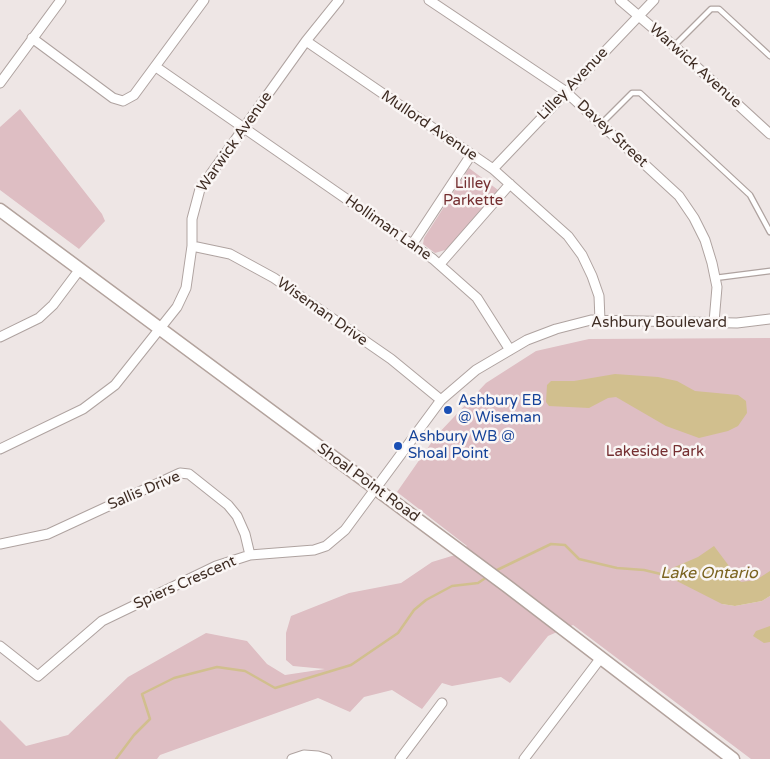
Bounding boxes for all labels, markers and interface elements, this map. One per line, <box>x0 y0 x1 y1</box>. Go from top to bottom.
street label: Warwick Avenue <box>645 20 745 112</box>
street label: Lilley Avenue <box>534 44 612 124</box>
street label: Mullord Avenue <box>377 87 481 165</box>
street label: Warwick Avenue <box>194 88 276 196</box>
street label: Davey Street <box>573 97 651 171</box>
park label: Lilley Parkette <box>443 175 503 210</box>
street label: Holliman Lane <box>341 192 435 264</box>
street label: Wiseman Drive <box>273 274 371 350</box>
street label: Ashbury Boulevard <box>591 314 727 332</box>
place label: Ashbury EB @ Wiseman <box>458 392 542 427</box>
marker: Ashbury EB @ Wiseman <box>442 404 454 416</box>
place label: Ashbury WB @ Shoal Point <box>408 428 515 463</box>
street label: Shoal Point Road <box>313 440 423 526</box>
marker: Ashbury WB @ Shoal Point <box>392 440 404 452</box>
park label: Lakeside Park <box>606 443 704 461</box>
street label: Sallis Drive <box>105 468 183 514</box>
street label: Spiers Crescent <box>131 552 239 614</box>
water label: Lake Ontario <box>660 564 758 584</box>

